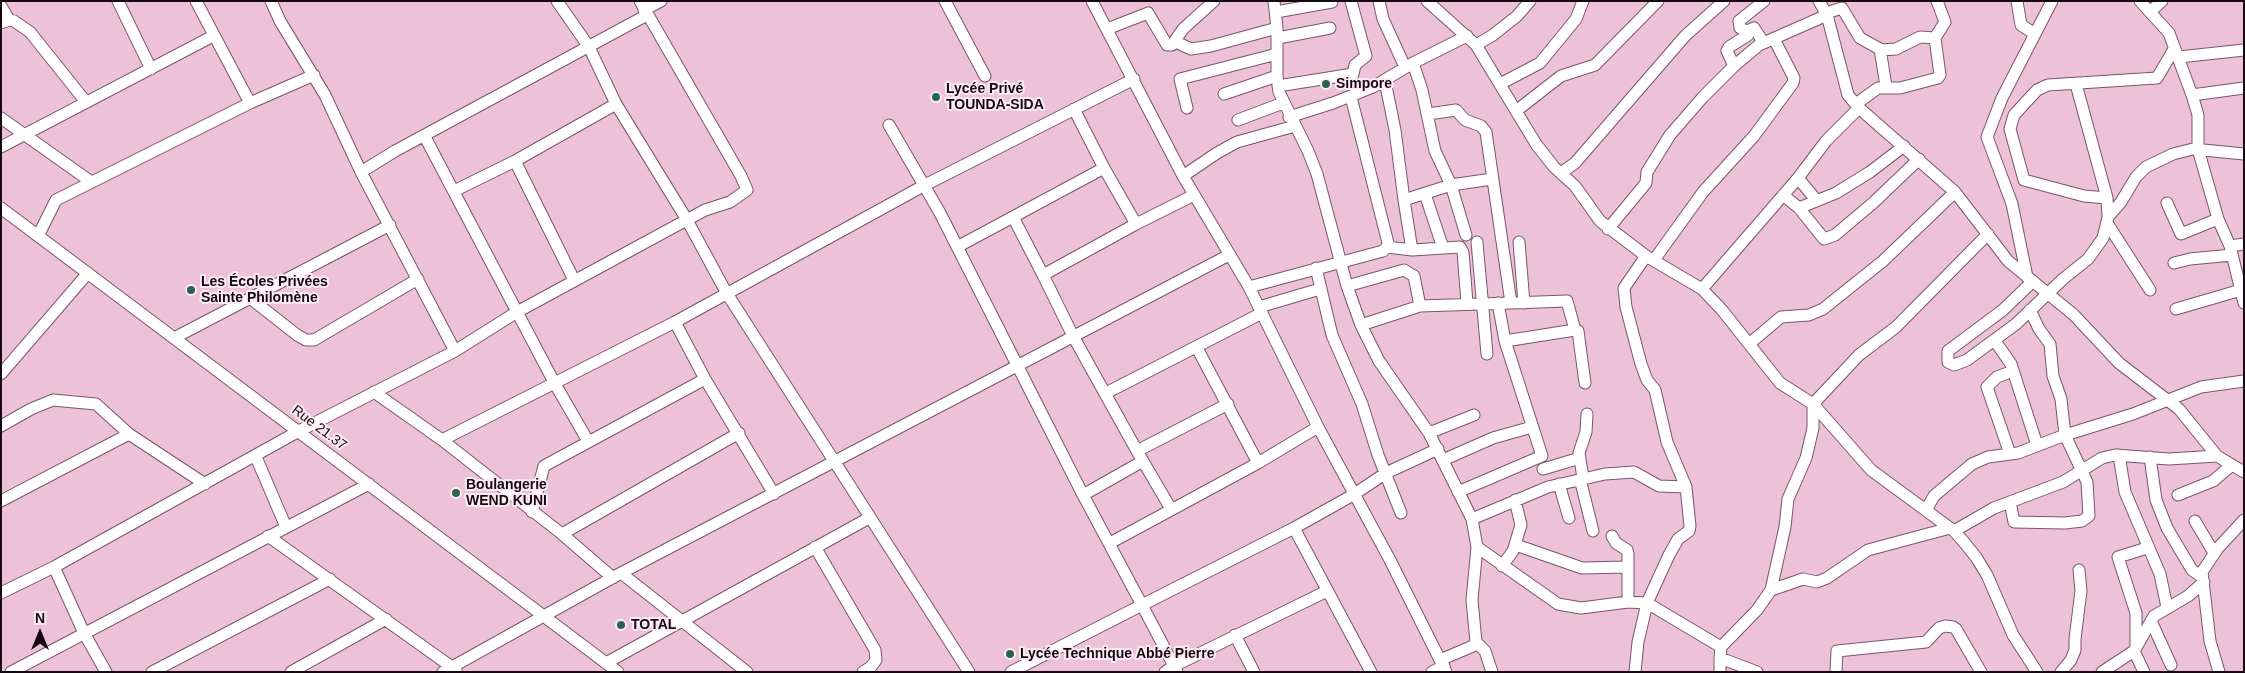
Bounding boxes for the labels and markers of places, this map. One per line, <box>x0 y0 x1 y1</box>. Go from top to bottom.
place label: Simpore <box>1336 76 1392 92</box>
marker: Simpore <box>1320 78 1332 90</box>
place label: Lycée Privé TOUNDA-SIDA <box>946 81 1044 114</box>
marker: Lycée Privé TOUNDA-SIDA <box>930 91 942 103</box>
place label: Les Écoles Privées Sainte Philomène <box>201 274 328 306</box>
marker: Les Écoles Privées Sainte Philomène <box>185 284 197 296</box>
place label: Boulangerie WEND KUNI <box>466 477 547 510</box>
marker: Boulangerie WEND KUNI <box>450 487 462 499</box>
place label: TOTAL <box>631 617 676 633</box>
marker: TOTAL <box>615 619 627 631</box>
place label: Lycée Technique Abbé Pierre <box>1020 646 1215 662</box>
marker: Lycée Technique Abbé Pierre <box>1004 648 1016 660</box>

